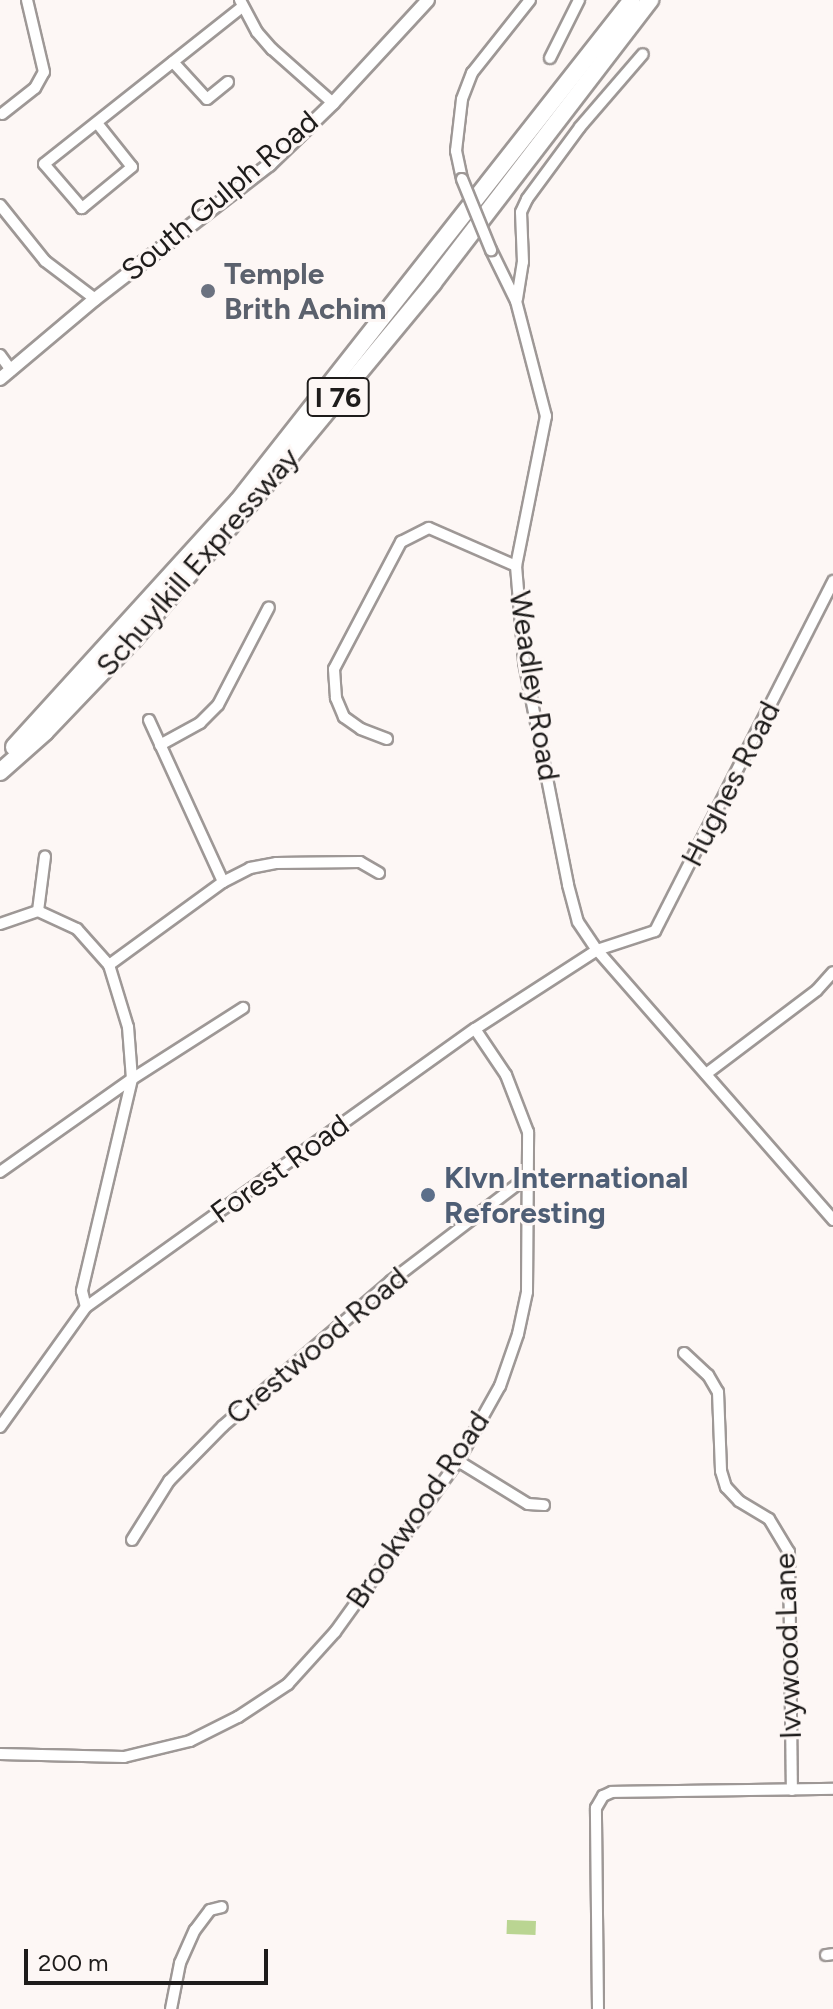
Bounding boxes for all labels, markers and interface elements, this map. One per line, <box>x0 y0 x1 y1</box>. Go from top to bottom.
street label: South Gulph Road <box>115 103 325 289</box>
place label: Temple Brith Achim <box>224 256 386 326</box>
marker: Temple Brith Achim <box>199 282 217 300</box>
road number: I 76 <box>306 373 370 421</box>
street label: Schuylkill Expressway <box>89 440 307 684</box>
street label: Weadley Road <box>501 589 567 783</box>
street label: Hughes Road <box>674 695 788 873</box>
street label: Forest Road <box>204 1107 356 1231</box>
place label: Klvn International Reforesting <box>444 1160 688 1230</box>
marker: Klvn International Reforesting <box>419 1186 437 1204</box>
street label: Crestwood Road <box>219 1260 415 1432</box>
street label: Brookwood Road <box>339 1405 497 1615</box>
street label: Ivywood Lane <box>767 1552 809 1740</box>
scale bar <box>28 1933 272 1983</box>
text: 200 m <box>38 1948 109 1977</box>

